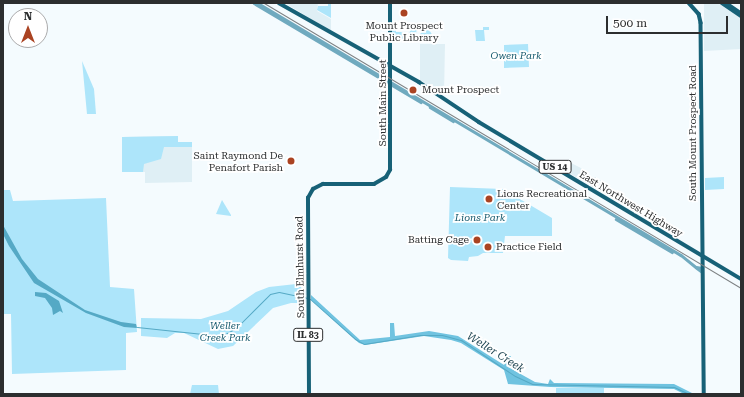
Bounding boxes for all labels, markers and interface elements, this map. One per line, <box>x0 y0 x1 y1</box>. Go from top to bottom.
north arrow <box>8 8 48 48</box>
marker: Mount Prospect Public Library <box>399 8 409 18</box>
scale bar <box>608 8 730 34</box>
text: N <box>24 10 32 23</box>
text: 500 m <box>613 16 647 30</box>
place label: Mount Prospect Public Library <box>365 19 443 42</box>
park label: Owen Park <box>491 50 541 62</box>
street label: South Main Street <box>377 59 389 147</box>
street label: South Mount Prospect Road <box>687 65 699 201</box>
marker: Mount Prospect <box>407 84 419 96</box>
place label: Mount Prospect <box>422 84 499 96</box>
place label: Saint Raymond De Penafort Parish <box>194 149 283 172</box>
marker: Saint Raymond De Penafort Parish <box>286 156 296 166</box>
road number: US 14 <box>538 160 572 174</box>
street label: East Northwest Highway <box>577 168 685 240</box>
place label: Lions Recreational Center <box>497 187 587 210</box>
marker: Lions Recreational Center <box>484 194 494 204</box>
park label: Lions Park <box>455 212 505 224</box>
street label: South Elmhurst Road <box>293 216 307 318</box>
place label: Batting Cage <box>408 234 469 246</box>
marker: Batting Cage <box>472 235 482 245</box>
place label: Practice Field <box>496 241 562 253</box>
marker: Practice Field <box>483 242 493 252</box>
park label: Weller Creek Park <box>200 319 250 342</box>
road number: IL 83 <box>293 328 323 342</box>
water label: Weller Creek <box>464 330 526 376</box>

